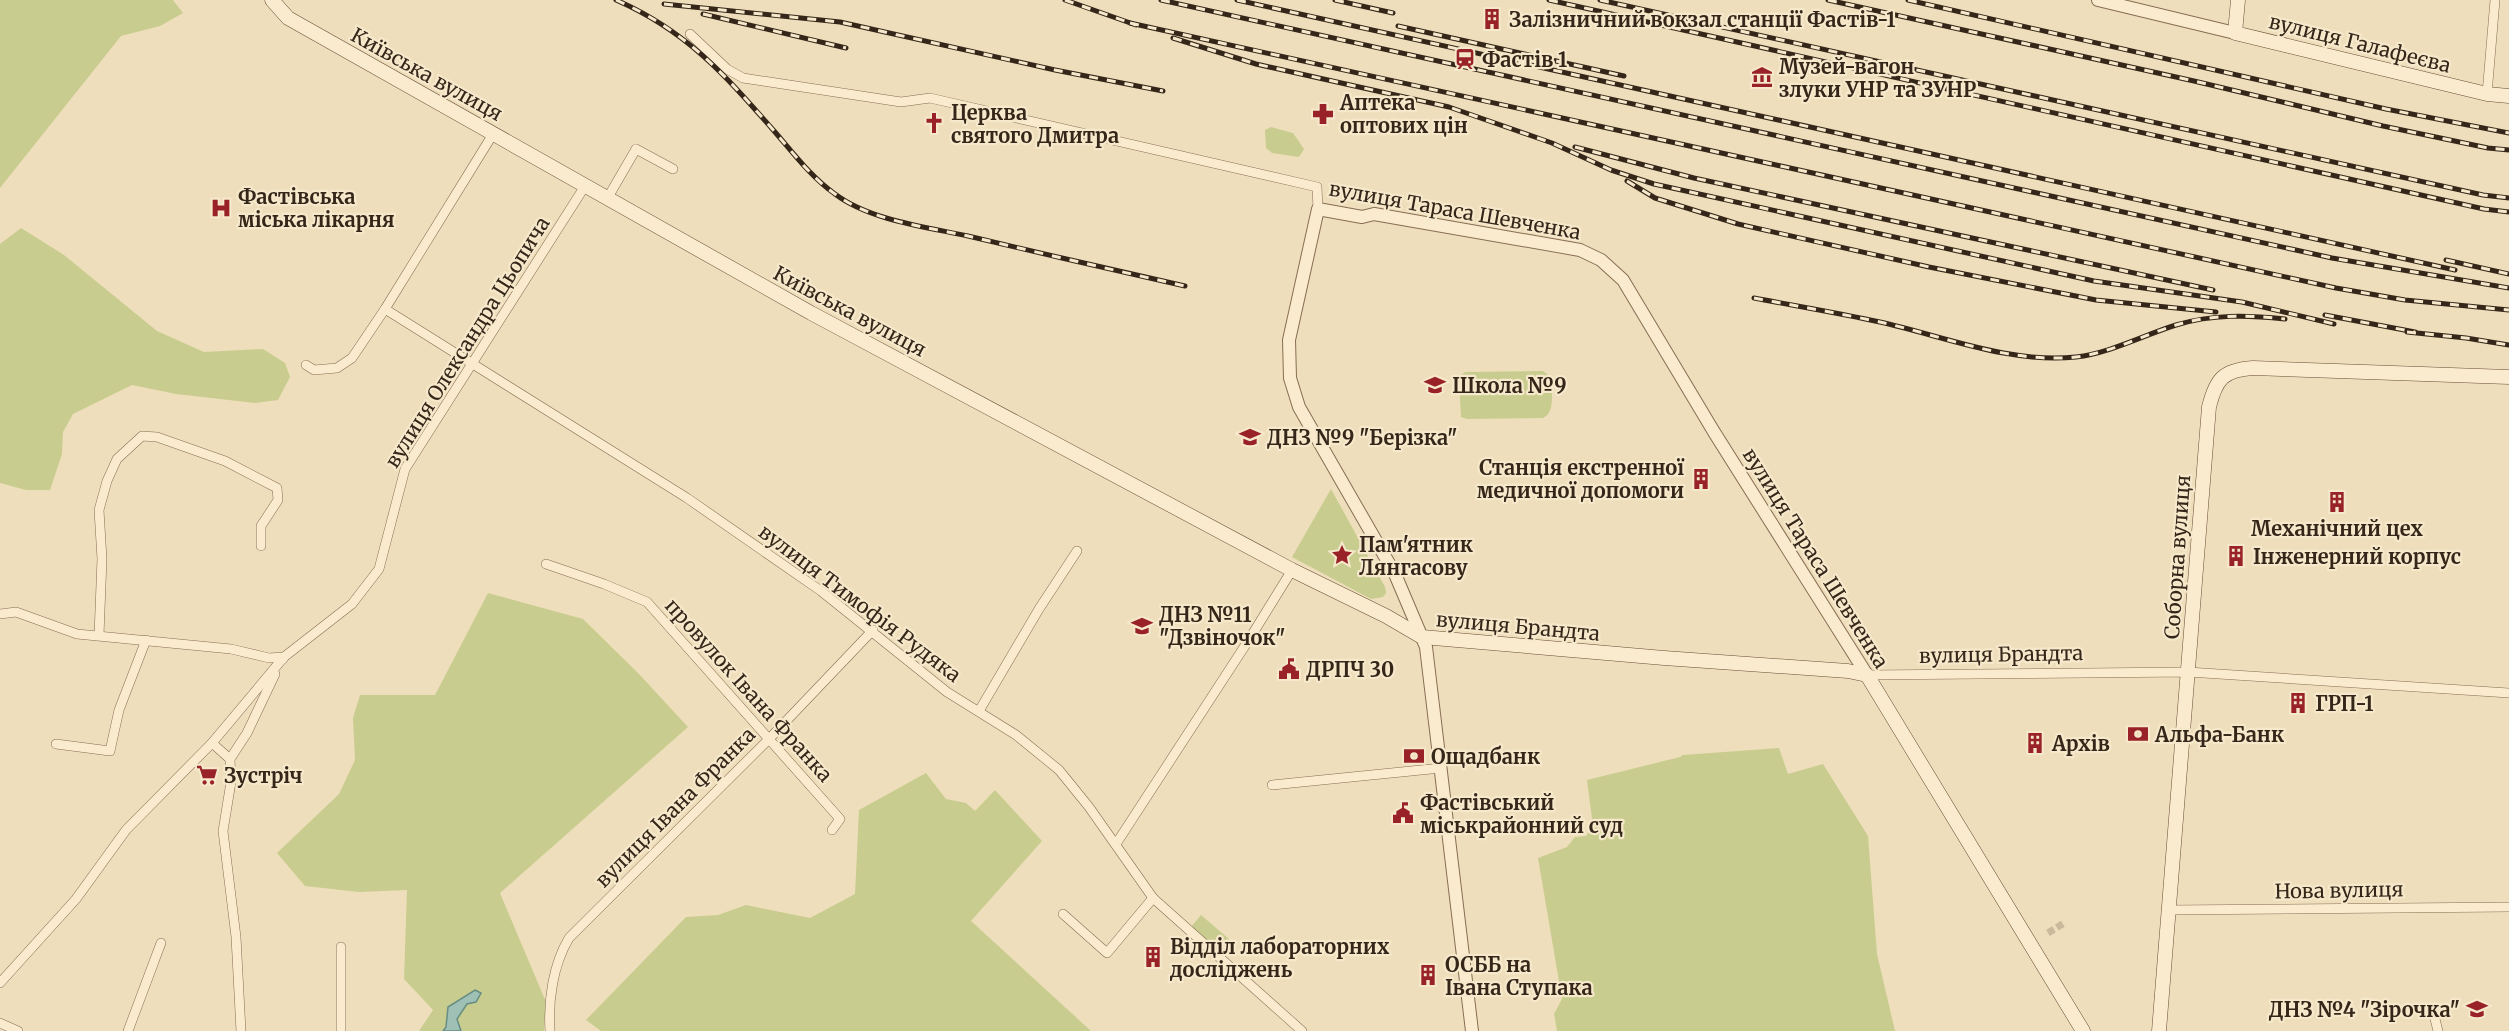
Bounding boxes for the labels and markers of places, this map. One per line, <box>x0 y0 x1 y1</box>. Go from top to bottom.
building icon: Залізничний вокзал станції Фастів-1 <box>1480 7 1504 31</box>
place label: Залізничний вокзал станції Фастів-1 <box>1509 7 1896 32</box>
station icon: Фастів 1 <box>1453 47 1477 71</box>
place label: Фастів 1 <box>1482 47 1567 72</box>
place label: Музей-вагон злуки УНР та ЗУНР <box>1779 54 1976 102</box>
museum icon: Музей-вагон злуки УНР та ЗУНР <box>1750 65 1774 89</box>
place label: Аптека оптових цін <box>1339 90 1468 138</box>
place label: Церква святого Дмитра <box>951 100 1119 148</box>
pharmacy icon: Аптека оптових цін <box>1311 102 1335 126</box>
church icon: Церква святого Дмитра <box>922 111 946 135</box>
place label: Фастівська міська лікарня <box>238 184 394 232</box>
hospital icon: Фастівська міська лікарня <box>209 196 233 220</box>
school or university icon: Школа №9 <box>1423 373 1447 397</box>
place label: Школа №9 <box>1452 373 1567 398</box>
school or university icon: ДНЗ №9 "Берізка" <box>1238 425 1262 449</box>
place label: ДНЗ №9 "Берізка" <box>1267 425 1457 450</box>
place label: Станція екстренної медичної допомоги <box>1477 455 1685 503</box>
building icon: Станція екстренної медичної допомоги <box>1689 467 1713 491</box>
building icon: Механічний цех <box>2325 490 2349 514</box>
place label: Механічний цех <box>2251 516 2424 541</box>
place label: Пам'ятник Лянгасову <box>1359 532 1474 580</box>
place icon: Пам'ятник Лянгасову <box>1330 543 1354 567</box>
building icon: Інженерний корпус <box>2224 544 2248 568</box>
place label: Інженерний корпус <box>2253 544 2461 569</box>
place label: ДНЗ №11 "Дзвіночок" <box>1159 602 1285 650</box>
school or university icon: ДНЗ №11 "Дзвіночок" <box>1130 614 1154 638</box>
public building icon: ДРПЧ 30 <box>1277 657 1301 681</box>
place label: ДРПЧ 30 <box>1306 657 1394 682</box>
building icon: ГРП-1 <box>2286 691 2310 715</box>
place label: ГРП-1 <box>2315 691 2374 716</box>
bank icon: Альфа-Банк <box>2126 722 2150 746</box>
place label: Альфа-Банк <box>2154 722 2285 747</box>
building icon: Архів <box>2023 731 2047 755</box>
place label: Архів <box>2051 731 2110 756</box>
bank icon: Ощадбанк <box>1402 744 1426 768</box>
place label: Ощадбанк <box>1431 744 1541 769</box>
supermarket icon: Зустріч <box>195 763 219 787</box>
place label: Зустріч <box>224 763 303 788</box>
place label: Фастівський міськрайонний суд <box>1420 790 1623 838</box>
public building icon: Фастівський міськрайонний суд <box>1391 801 1415 825</box>
place label: Відділ лабораторних досліджень <box>1169 934 1390 982</box>
building icon: Відділ лабораторних досліджень <box>1141 945 1165 969</box>
place label: ОСББ на Івана Ступака <box>1445 952 1593 1000</box>
building icon: ОСББ на Івана Ступака <box>1416 963 1440 987</box>
place label: ДНЗ №4 "Зірочка" <box>2269 997 2460 1022</box>
school or university icon: ДНЗ №4 "Зірочка" <box>2465 997 2489 1021</box>

